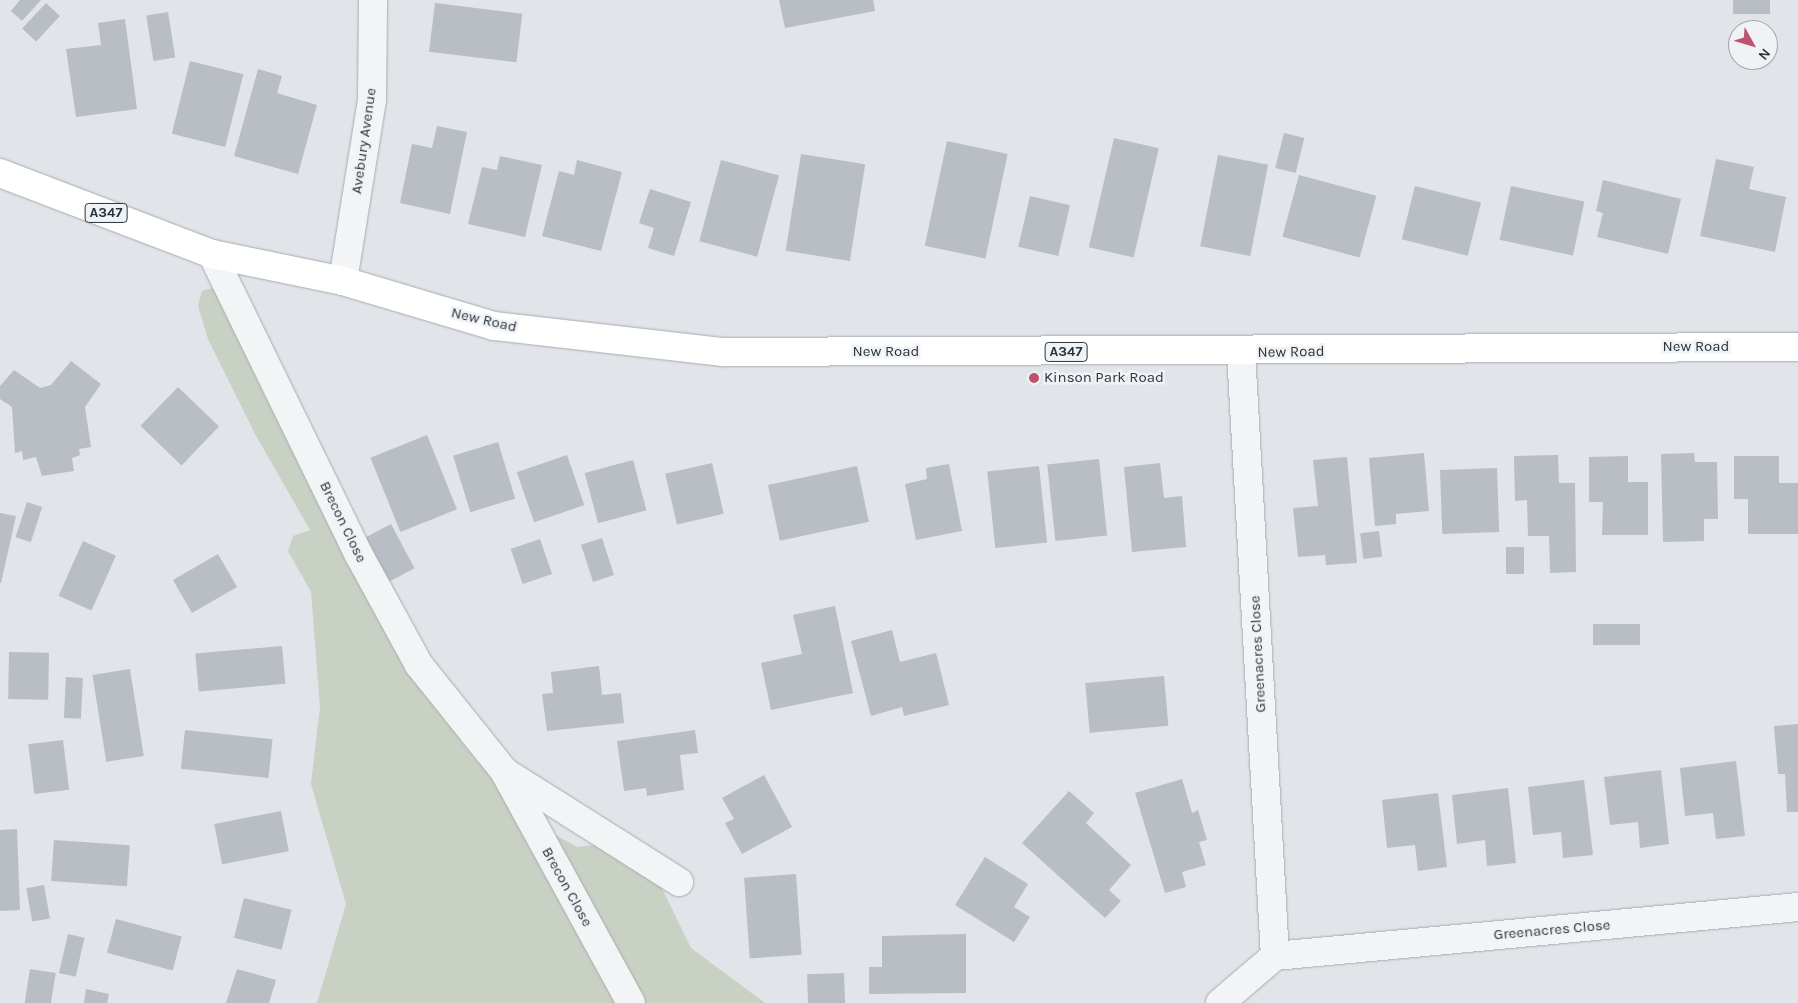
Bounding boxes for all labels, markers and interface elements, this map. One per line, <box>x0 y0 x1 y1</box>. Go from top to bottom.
north arrow <box>1728 20 1778 70</box>
text: N <box>1755 45 1774 63</box>
street label: Avebury Avenue <box>348 87 380 195</box>
road number: A347 <box>84 202 128 224</box>
street label: New Road <box>449 304 519 336</box>
street label: New Road <box>1663 338 1729 356</box>
road number: A347 <box>1044 341 1088 364</box>
street label: New Road <box>1257 342 1325 362</box>
street label: New Road <box>853 343 919 361</box>
place label: Kinson Park Road <box>1044 369 1164 387</box>
marker: Kinson Park Road <box>1028 372 1040 384</box>
street label: Brecon Close <box>316 478 370 566</box>
street label: Greenacres Close <box>1246 595 1270 713</box>
street label: Brecon Close <box>538 844 596 930</box>
street label: Greenacres Close <box>1493 916 1611 944</box>

